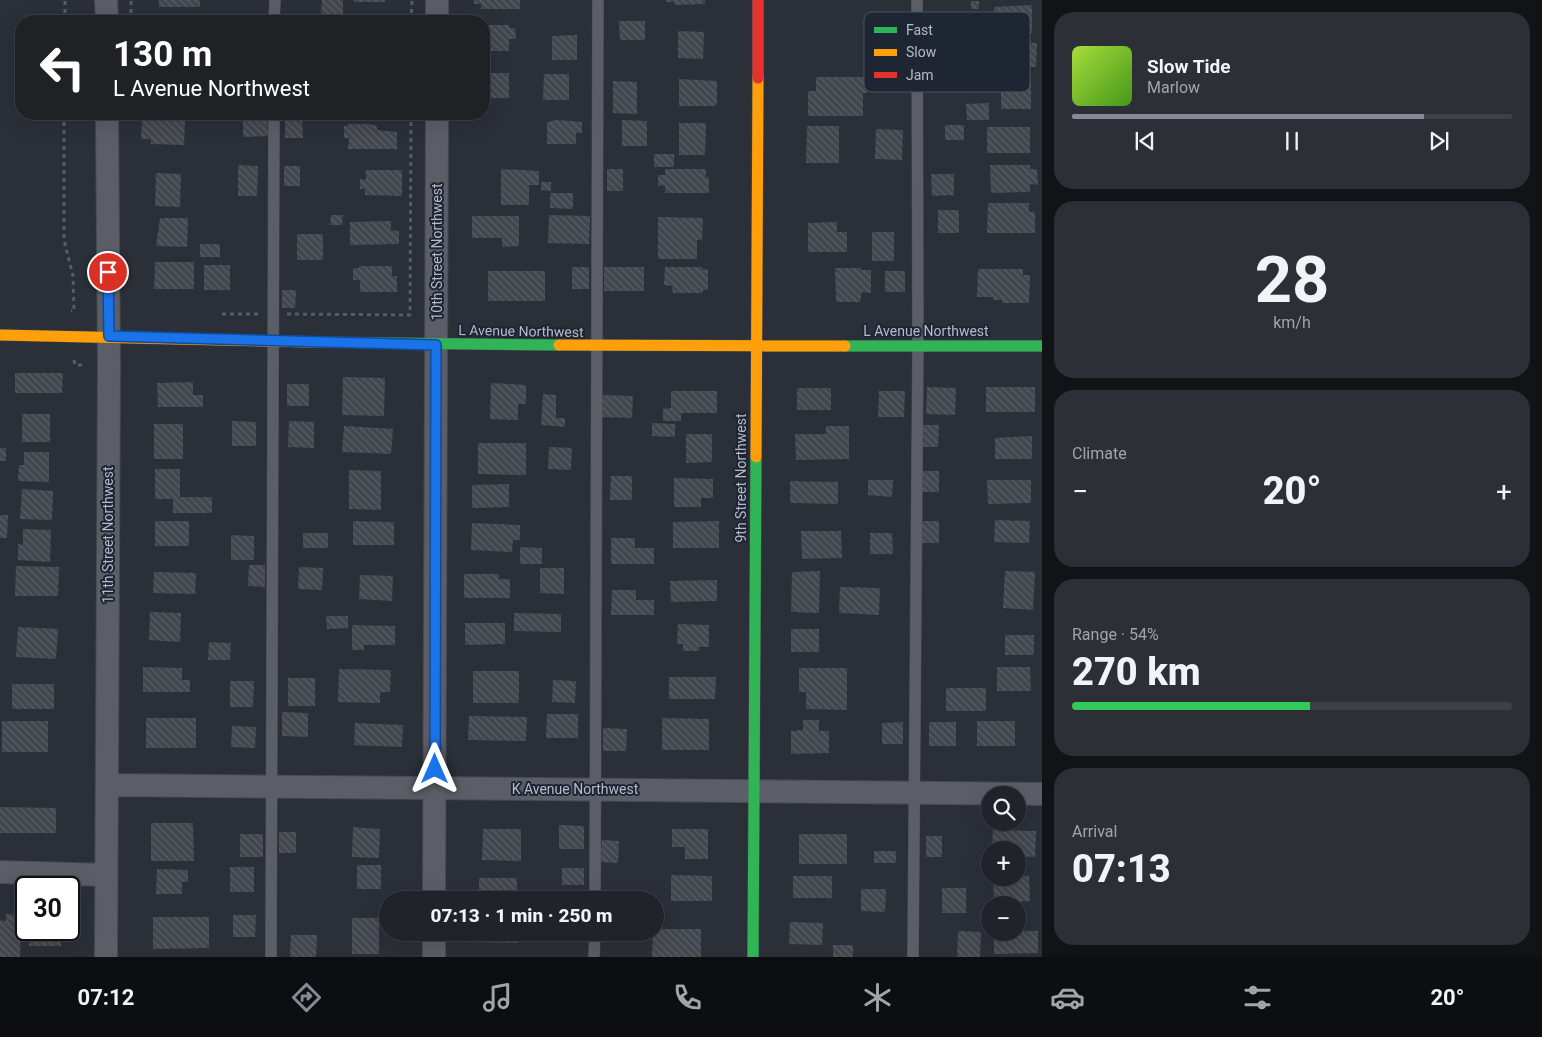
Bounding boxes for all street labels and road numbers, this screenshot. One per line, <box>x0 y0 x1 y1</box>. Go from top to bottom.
street label: 10th Street Northwest <box>429 183 445 321</box>
street label: L Avenue Northwest <box>458 322 584 340</box>
street label: L Avenue Northwest <box>863 323 989 339</box>
street label: 9th Street Northwest <box>733 413 749 543</box>
street label: 11th Street Northwest <box>100 466 116 604</box>
street label: K Avenue Northwest <box>512 781 639 797</box>

